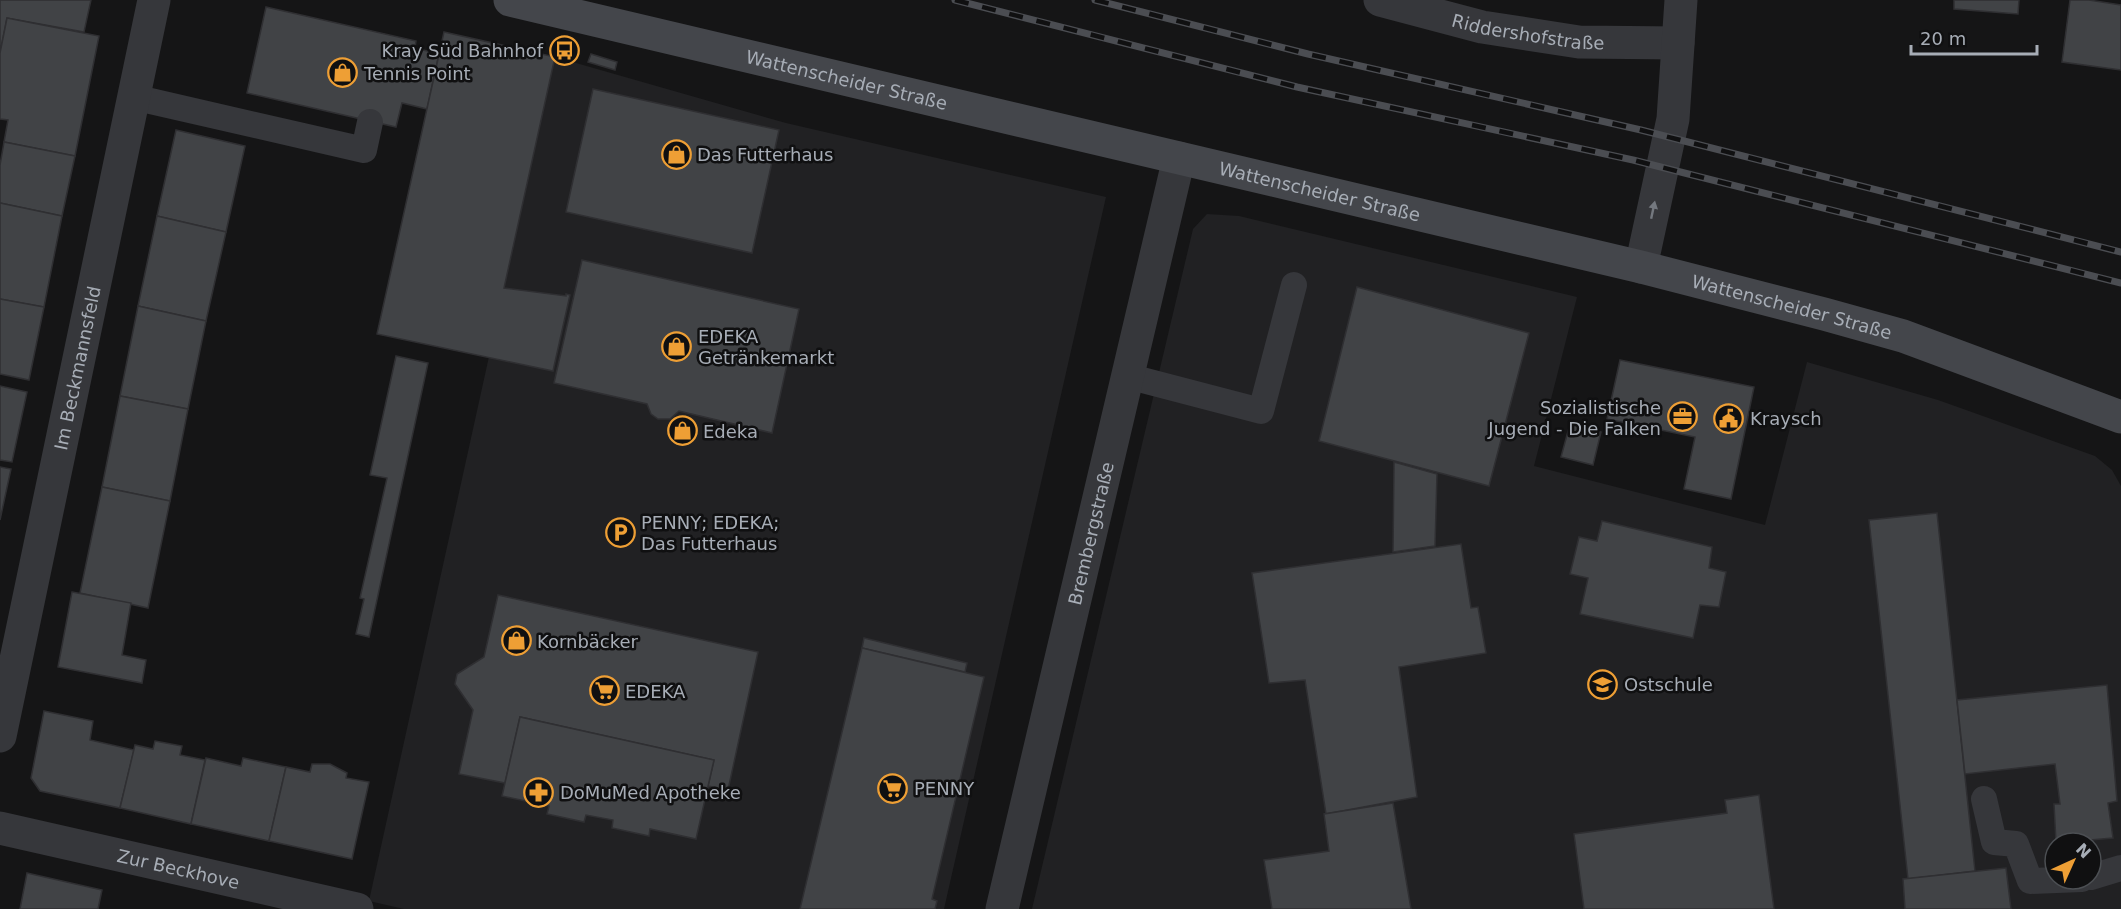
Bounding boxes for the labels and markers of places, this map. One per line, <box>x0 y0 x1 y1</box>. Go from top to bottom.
bus stop icon: Kray Süd Bahnhof <box>548 34 580 66</box>
place label: Kray Süd Bahnhof <box>381 40 544 61</box>
shop icon: Tennis Point <box>327 57 359 89</box>
place label: Tennis Point <box>363 63 471 84</box>
shop icon: Das Futterhaus <box>660 138 692 170</box>
place label: Das Futterhaus <box>697 144 833 165</box>
place label: EDEKA Getränkemarkt <box>698 326 834 368</box>
shop icon: EDEKA Getränkemarkt <box>661 330 693 362</box>
place label: Sozialistische Jugend - Die Falken <box>1487 397 1661 439</box>
office icon: Sozialistische Jugend - Die Falken <box>1666 401 1698 433</box>
public building icon: Kraysch <box>1713 402 1745 434</box>
place label: Kraysch <box>1750 408 1822 429</box>
shop icon: Edeka <box>666 415 698 447</box>
place label: Edeka <box>703 421 758 442</box>
place label: PENNY; EDEKA; Das Futterhaus <box>641 512 779 554</box>
parking icon: PENNY; EDEKA; Das Futterhaus <box>604 516 636 548</box>
shop icon: Kornbäcker <box>500 625 532 657</box>
place label: Kornbäcker <box>537 631 639 652</box>
school or university icon: Ostschule <box>1587 668 1619 700</box>
place label: Ostschule <box>1624 674 1713 695</box>
supermarket icon: EDEKA <box>588 675 620 707</box>
place label: EDEKA <box>625 681 686 702</box>
supermarket icon: PENNY <box>877 772 909 804</box>
pharmacy icon: DoMuMed Apotheke <box>523 776 555 808</box>
place label: PENNY <box>914 778 975 799</box>
place label: DoMuMed Apotheke <box>560 782 741 803</box>

